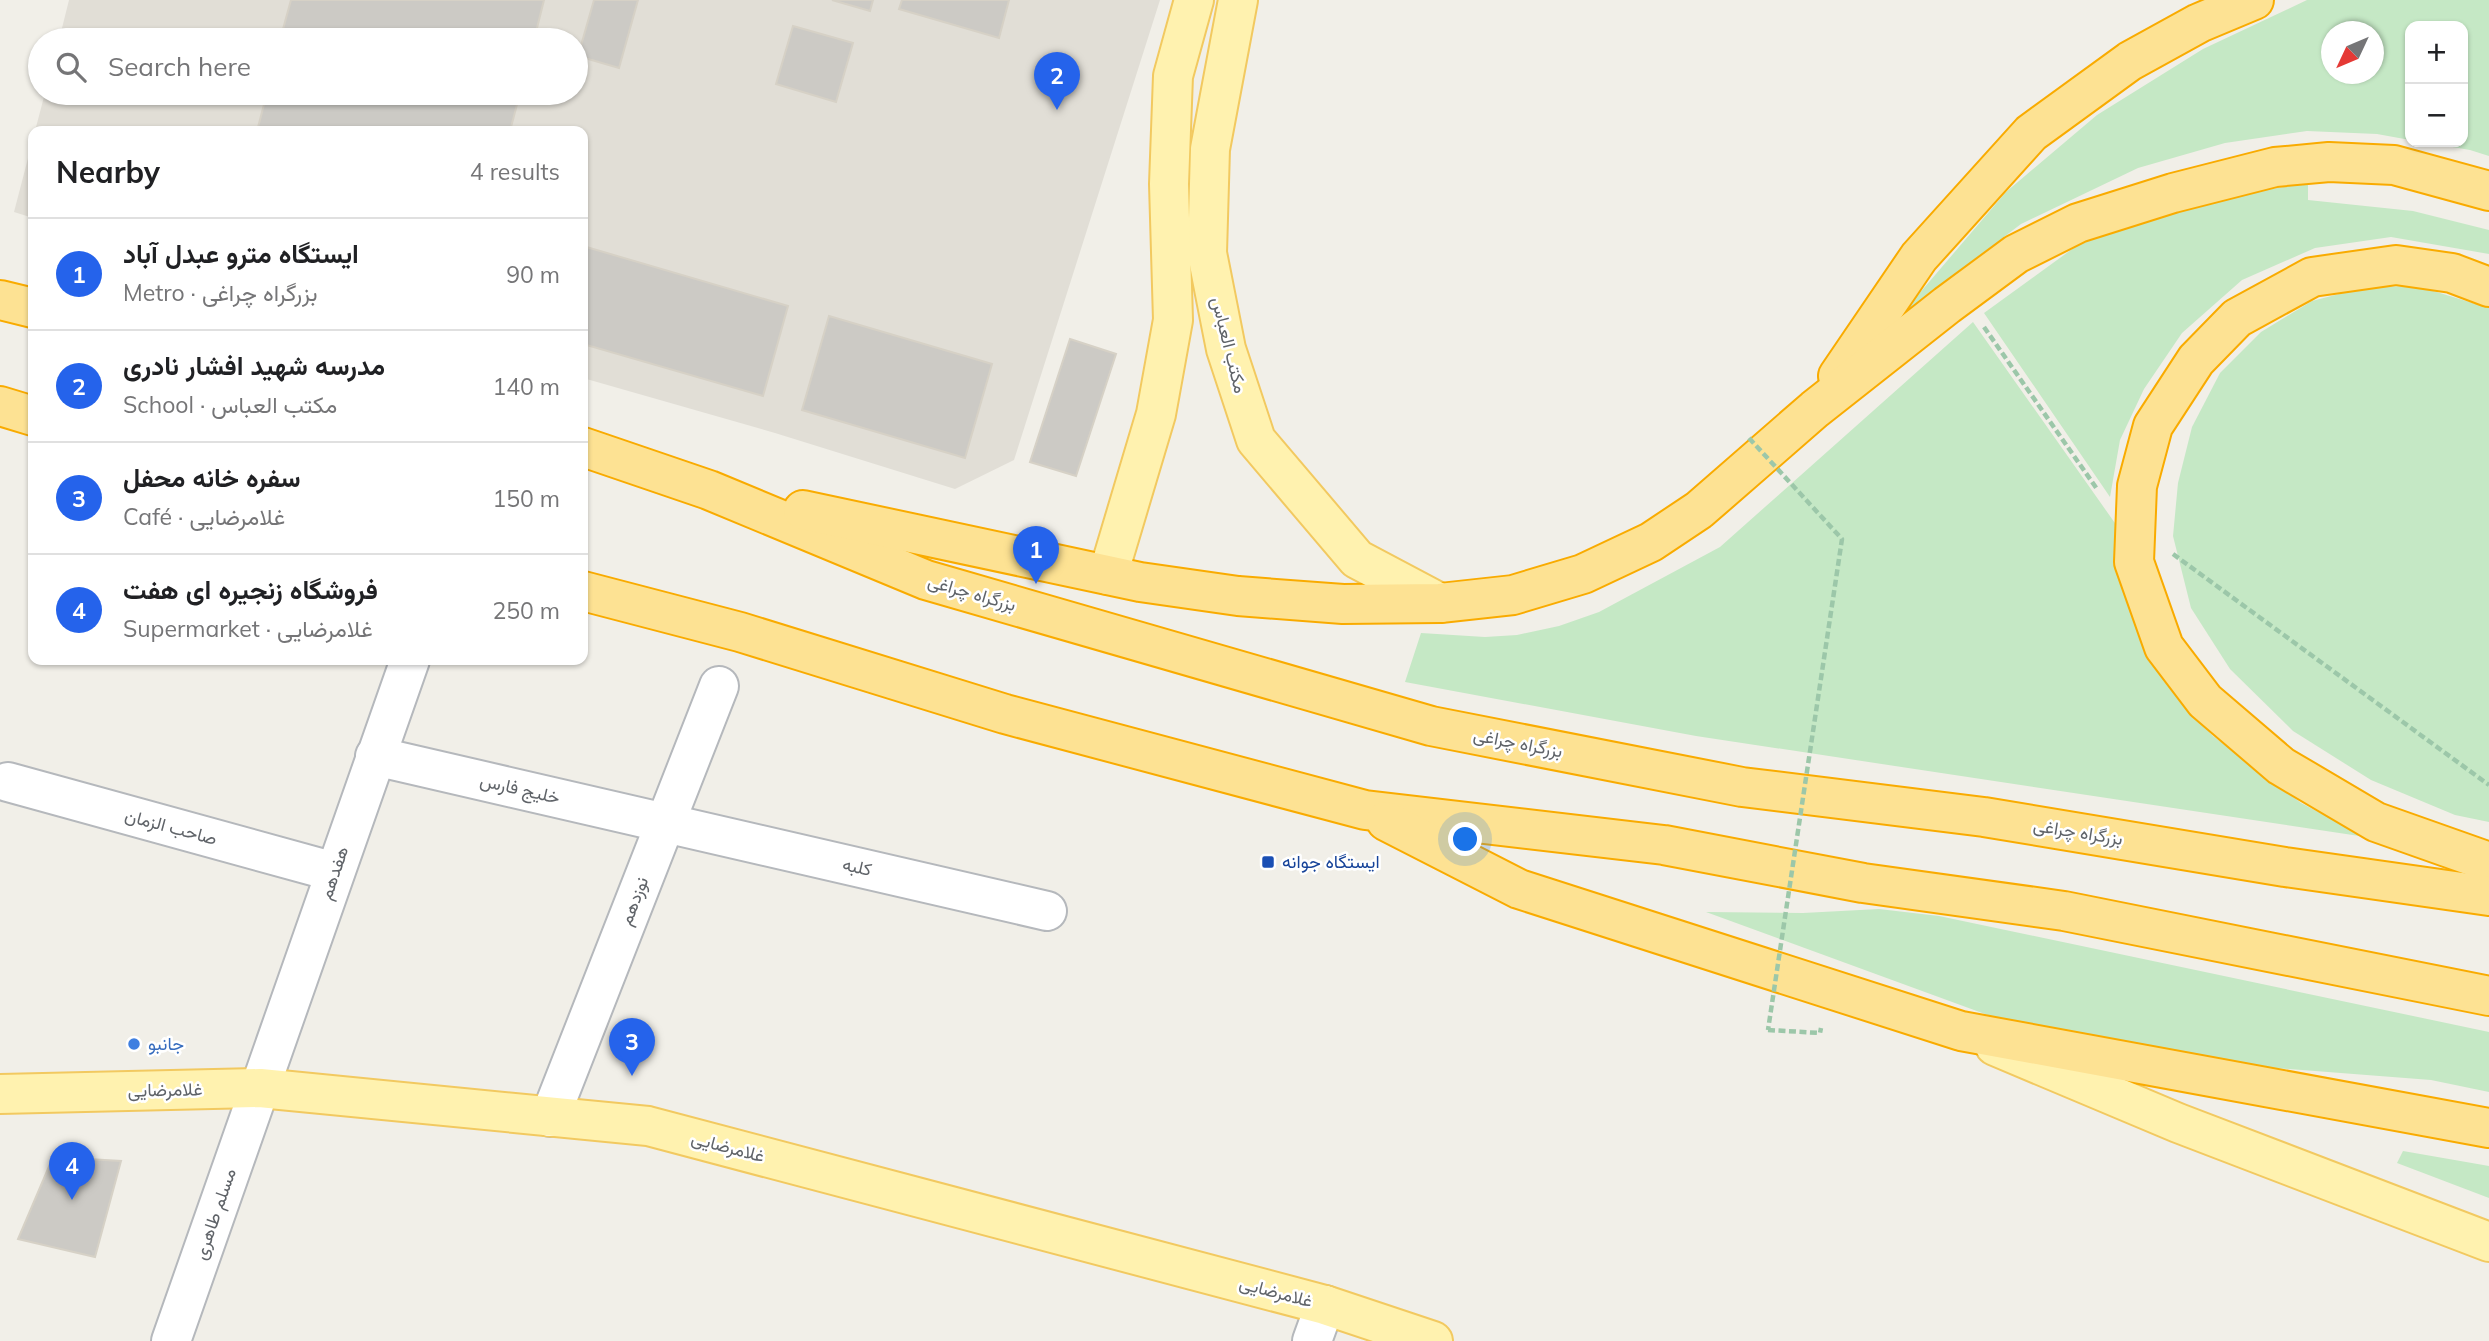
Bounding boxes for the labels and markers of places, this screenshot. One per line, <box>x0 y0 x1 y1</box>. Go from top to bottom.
pin: 2 <box>1034 52 1080 110</box>
pin: 1 <box>1013 526 1059 584</box>
place label: ایستگاه جوانه <box>1282 850 1380 873</box>
marker: ایستگاه جوانه <box>1260 854 1276 870</box>
pin: 3 <box>609 1018 655 1076</box>
place label: جانبو <box>148 1032 184 1055</box>
marker: جانبو <box>126 1036 142 1052</box>
pin: 4 <box>49 1142 95 1200</box>

